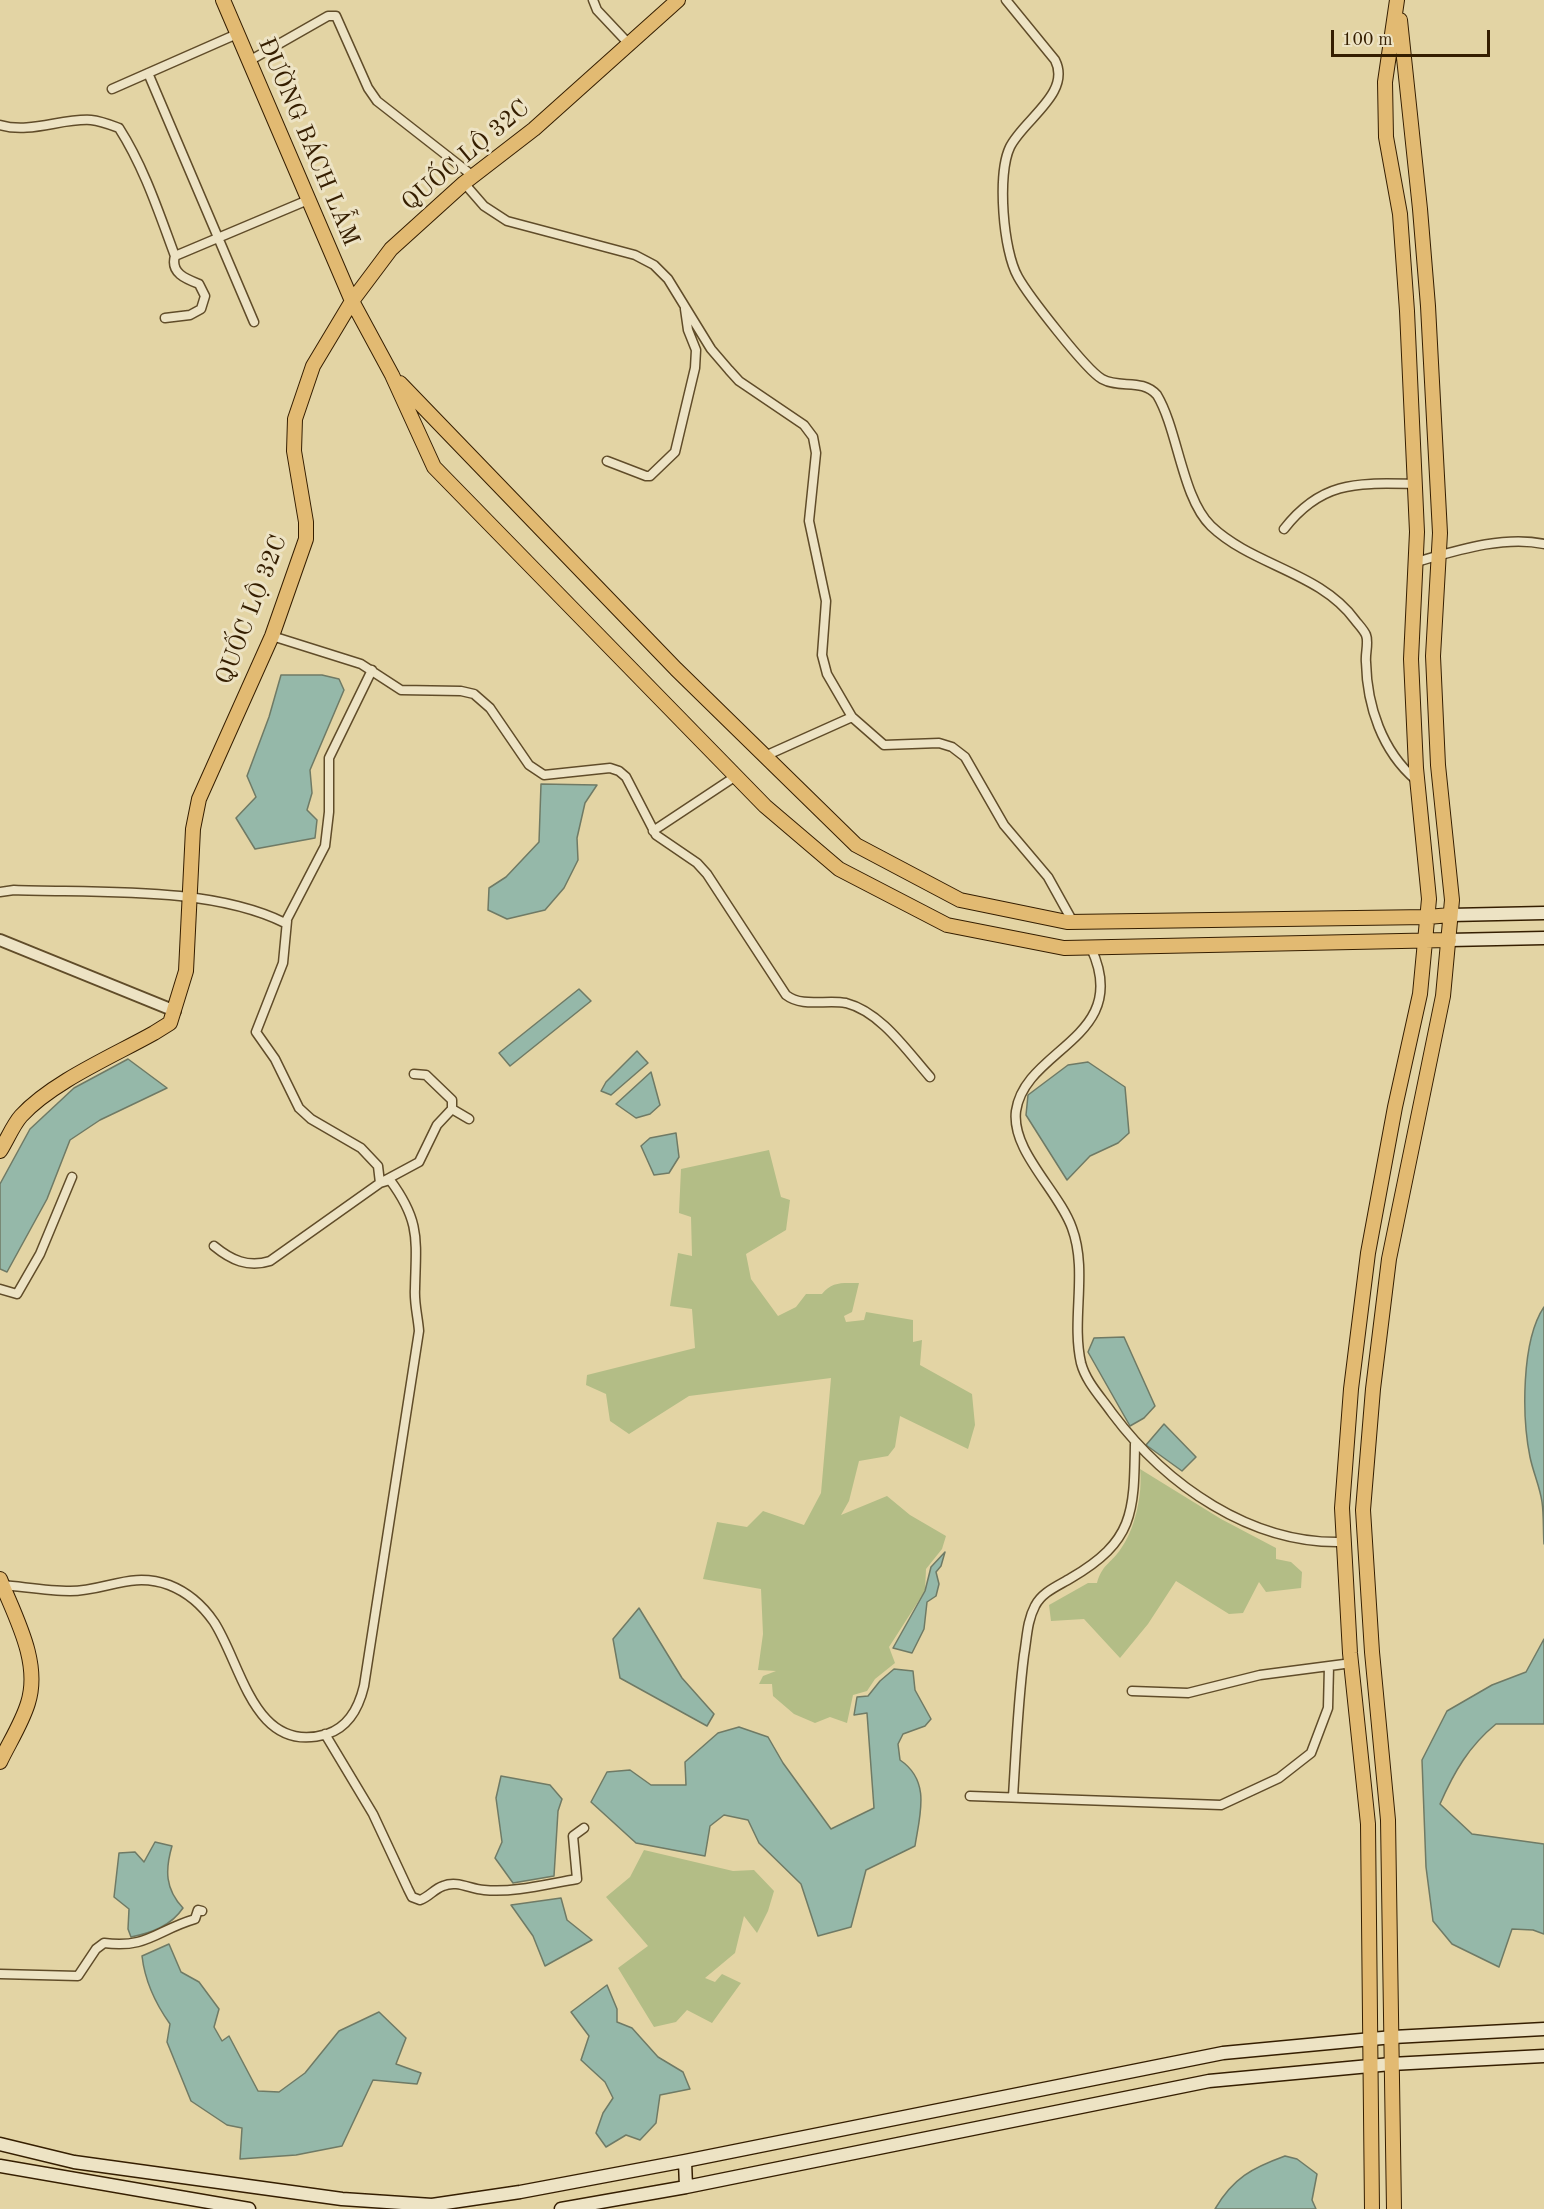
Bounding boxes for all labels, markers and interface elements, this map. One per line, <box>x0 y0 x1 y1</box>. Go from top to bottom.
scale bar <box>1334 18 1493 56</box>
text: 100 m <box>1342 31 1393 49</box>
street label: ĐƯỜNG BÁCH LẪM <box>251 33 365 251</box>
street label: QUỐC LỘ 32C <box>396 94 536 218</box>
street label: QUỐC LỘ 32C <box>210 531 294 689</box>

